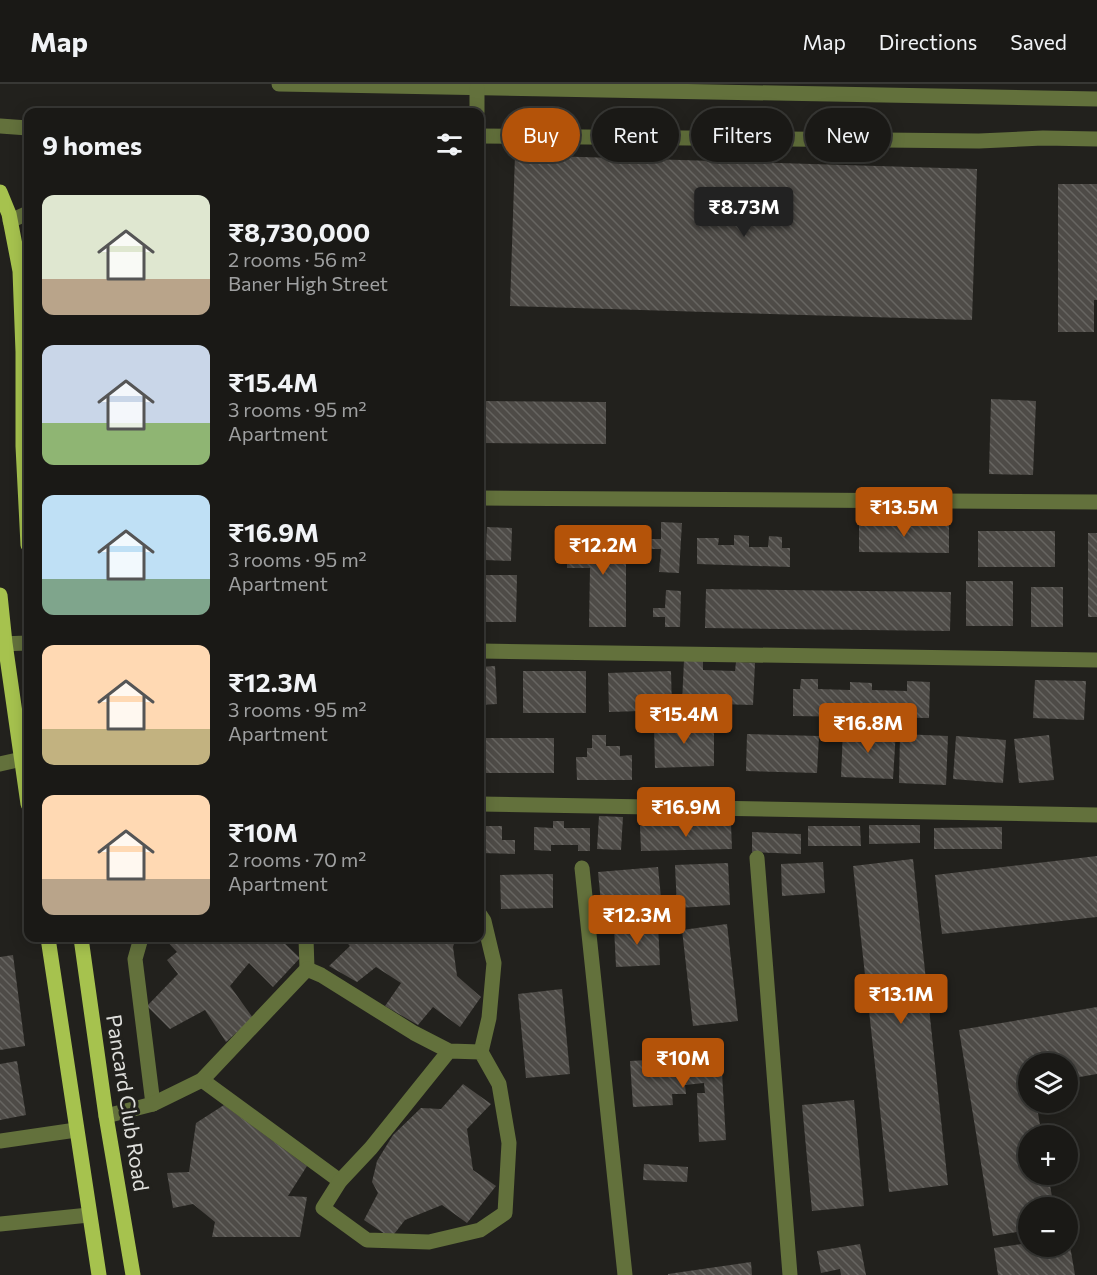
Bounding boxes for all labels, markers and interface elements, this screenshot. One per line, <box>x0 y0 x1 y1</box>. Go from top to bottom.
text: Map <box>30 24 88 58</box>
text: Map <box>803 29 846 54</box>
text: Directions <box>879 29 977 54</box>
text: Saved <box>1010 29 1067 54</box>
chip: Buy <box>502 108 580 162</box>
chip: Rent <box>592 108 679 162</box>
chip: Filters <box>691 108 793 162</box>
chip: New <box>805 108 891 162</box>
icon: filters <box>433 128 466 161</box>
text: 9 homes <box>42 129 142 160</box>
pin: ₹8.73M <box>695 187 793 238</box>
text: ₹8.73M <box>708 194 780 218</box>
text: ₹8,730,000 <box>228 216 370 247</box>
icon: home <box>90 219 162 291</box>
text: 2 rooms · 56 m² <box>228 247 366 271</box>
text: Baner High Street <box>228 271 388 295</box>
text: ₹15.4M <box>228 366 318 397</box>
icon: home <box>90 369 162 441</box>
text: 3 rooms · 95 m² <box>228 397 367 421</box>
text: Apartment <box>228 421 328 445</box>
pin: ₹13.5M <box>855 487 953 538</box>
text: ₹13.5M <box>869 494 939 518</box>
text: ₹16.9M <box>228 516 319 547</box>
icon: home <box>90 519 162 591</box>
pin: ₹12.2M <box>554 525 652 576</box>
text: ₹12.2M <box>569 532 637 556</box>
text: 3 rooms · 95 m² <box>228 547 367 571</box>
text: Apartment <box>228 571 328 595</box>
text: ₹12.3M <box>228 666 318 697</box>
icon: home <box>90 669 162 741</box>
pin: ₹15.4M <box>635 694 733 745</box>
text: 3 rooms · 95 m² <box>228 697 367 721</box>
text: ₹15.4M <box>649 701 719 725</box>
pin: ₹16.8M <box>819 703 917 754</box>
text: ₹16.8M <box>833 710 903 734</box>
text: Apartment <box>228 721 328 745</box>
pin: ₹16.9M <box>637 787 735 838</box>
text: ₹16.9M <box>651 794 721 818</box>
text: ₹10M <box>228 816 298 847</box>
icon: home <box>90 819 162 891</box>
text: 2 rooms · 70 m² <box>228 847 366 871</box>
text: Apartment <box>228 871 328 895</box>
pin: ₹12.3M <box>588 895 686 946</box>
text: ₹12.3M <box>602 902 672 926</box>
pin: ₹13.1M <box>852 974 950 1025</box>
text: ₹13.1M <box>869 981 933 1005</box>
street label: Pancard Club Road <box>102 1013 155 1193</box>
pin: ₹10M <box>647 1038 719 1089</box>
text: ₹10M <box>656 1045 710 1069</box>
map controls <box>1018 1053 1078 1257</box>
button: layers <box>1018 1053 1078 1113</box>
button: + <box>1018 1125 1078 1185</box>
button: − <box>1018 1197 1078 1257</box>

